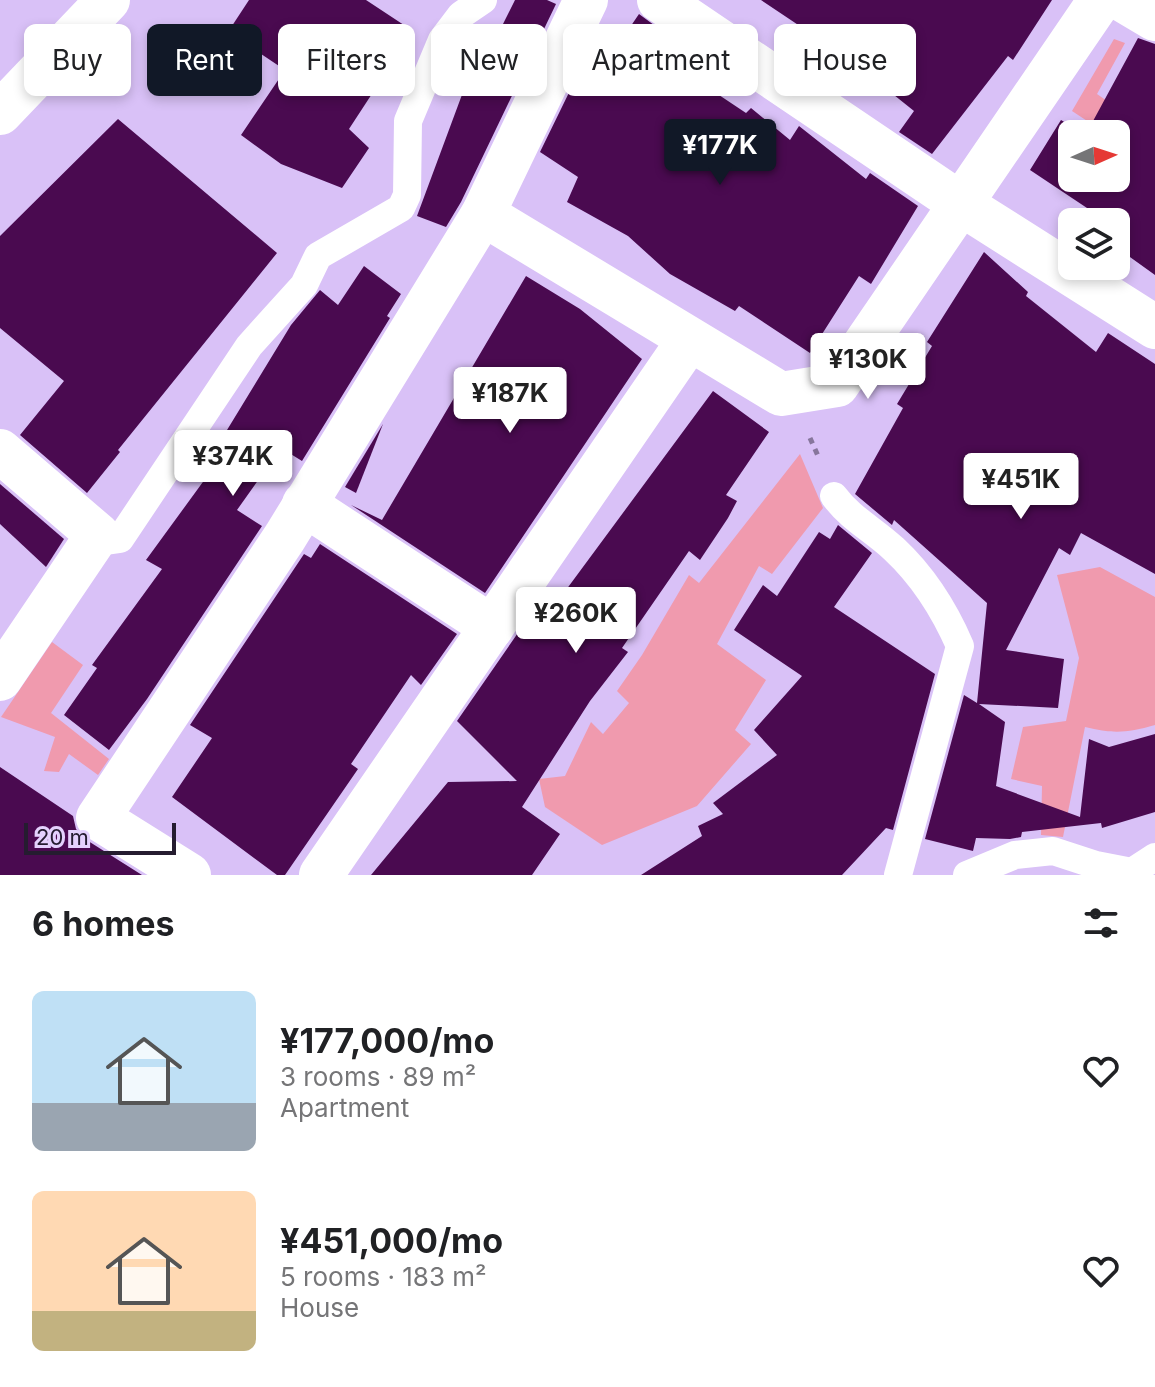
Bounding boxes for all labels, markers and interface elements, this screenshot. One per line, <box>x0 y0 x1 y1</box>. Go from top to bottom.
chip: Buy <box>24 24 131 96</box>
chip: Rent <box>147 24 262 96</box>
chip: Filters <box>278 24 415 96</box>
chip: New <box>431 24 547 96</box>
chip: Apartment <box>563 24 758 96</box>
chip: House <box>774 24 916 96</box>
pin: ¥177K <box>664 119 776 187</box>
north arrow <box>1058 120 1130 192</box>
map controls <box>1058 120 1130 280</box>
text: ¥177K <box>682 129 758 160</box>
button: layers <box>1058 208 1130 280</box>
pin: ¥130K <box>812 333 924 401</box>
text: ¥130K <box>828 343 908 374</box>
pin: ¥187K <box>454 367 566 435</box>
text: ¥187K <box>472 377 548 408</box>
pin: ¥374K <box>177 430 289 498</box>
text: ¥374K <box>192 440 274 471</box>
pin: ¥451K <box>965 453 1077 521</box>
text: ¥451K <box>982 463 1060 494</box>
pin: ¥260K <box>520 587 632 655</box>
text: ¥260K <box>534 597 618 628</box>
scale bar <box>24 819 176 855</box>
text: 20 m <box>36 824 89 850</box>
icon: filters <box>1079 901 1123 945</box>
text: 6 homes <box>32 903 174 944</box>
text: ¥177,000/mo <box>280 1020 494 1061</box>
icon: home <box>96 1023 192 1119</box>
icon: heart <box>1079 1049 1123 1093</box>
text: 3 rooms · 89 m² <box>280 1061 476 1092</box>
text: Apartment <box>280 1092 409 1123</box>
text: ¥451,000/mo <box>280 1220 503 1261</box>
icon: home <box>96 1223 192 1319</box>
icon: heart <box>1079 1249 1123 1293</box>
text: 5 rooms · 183 m² <box>280 1261 487 1292</box>
text: House <box>280 1292 359 1323</box>

